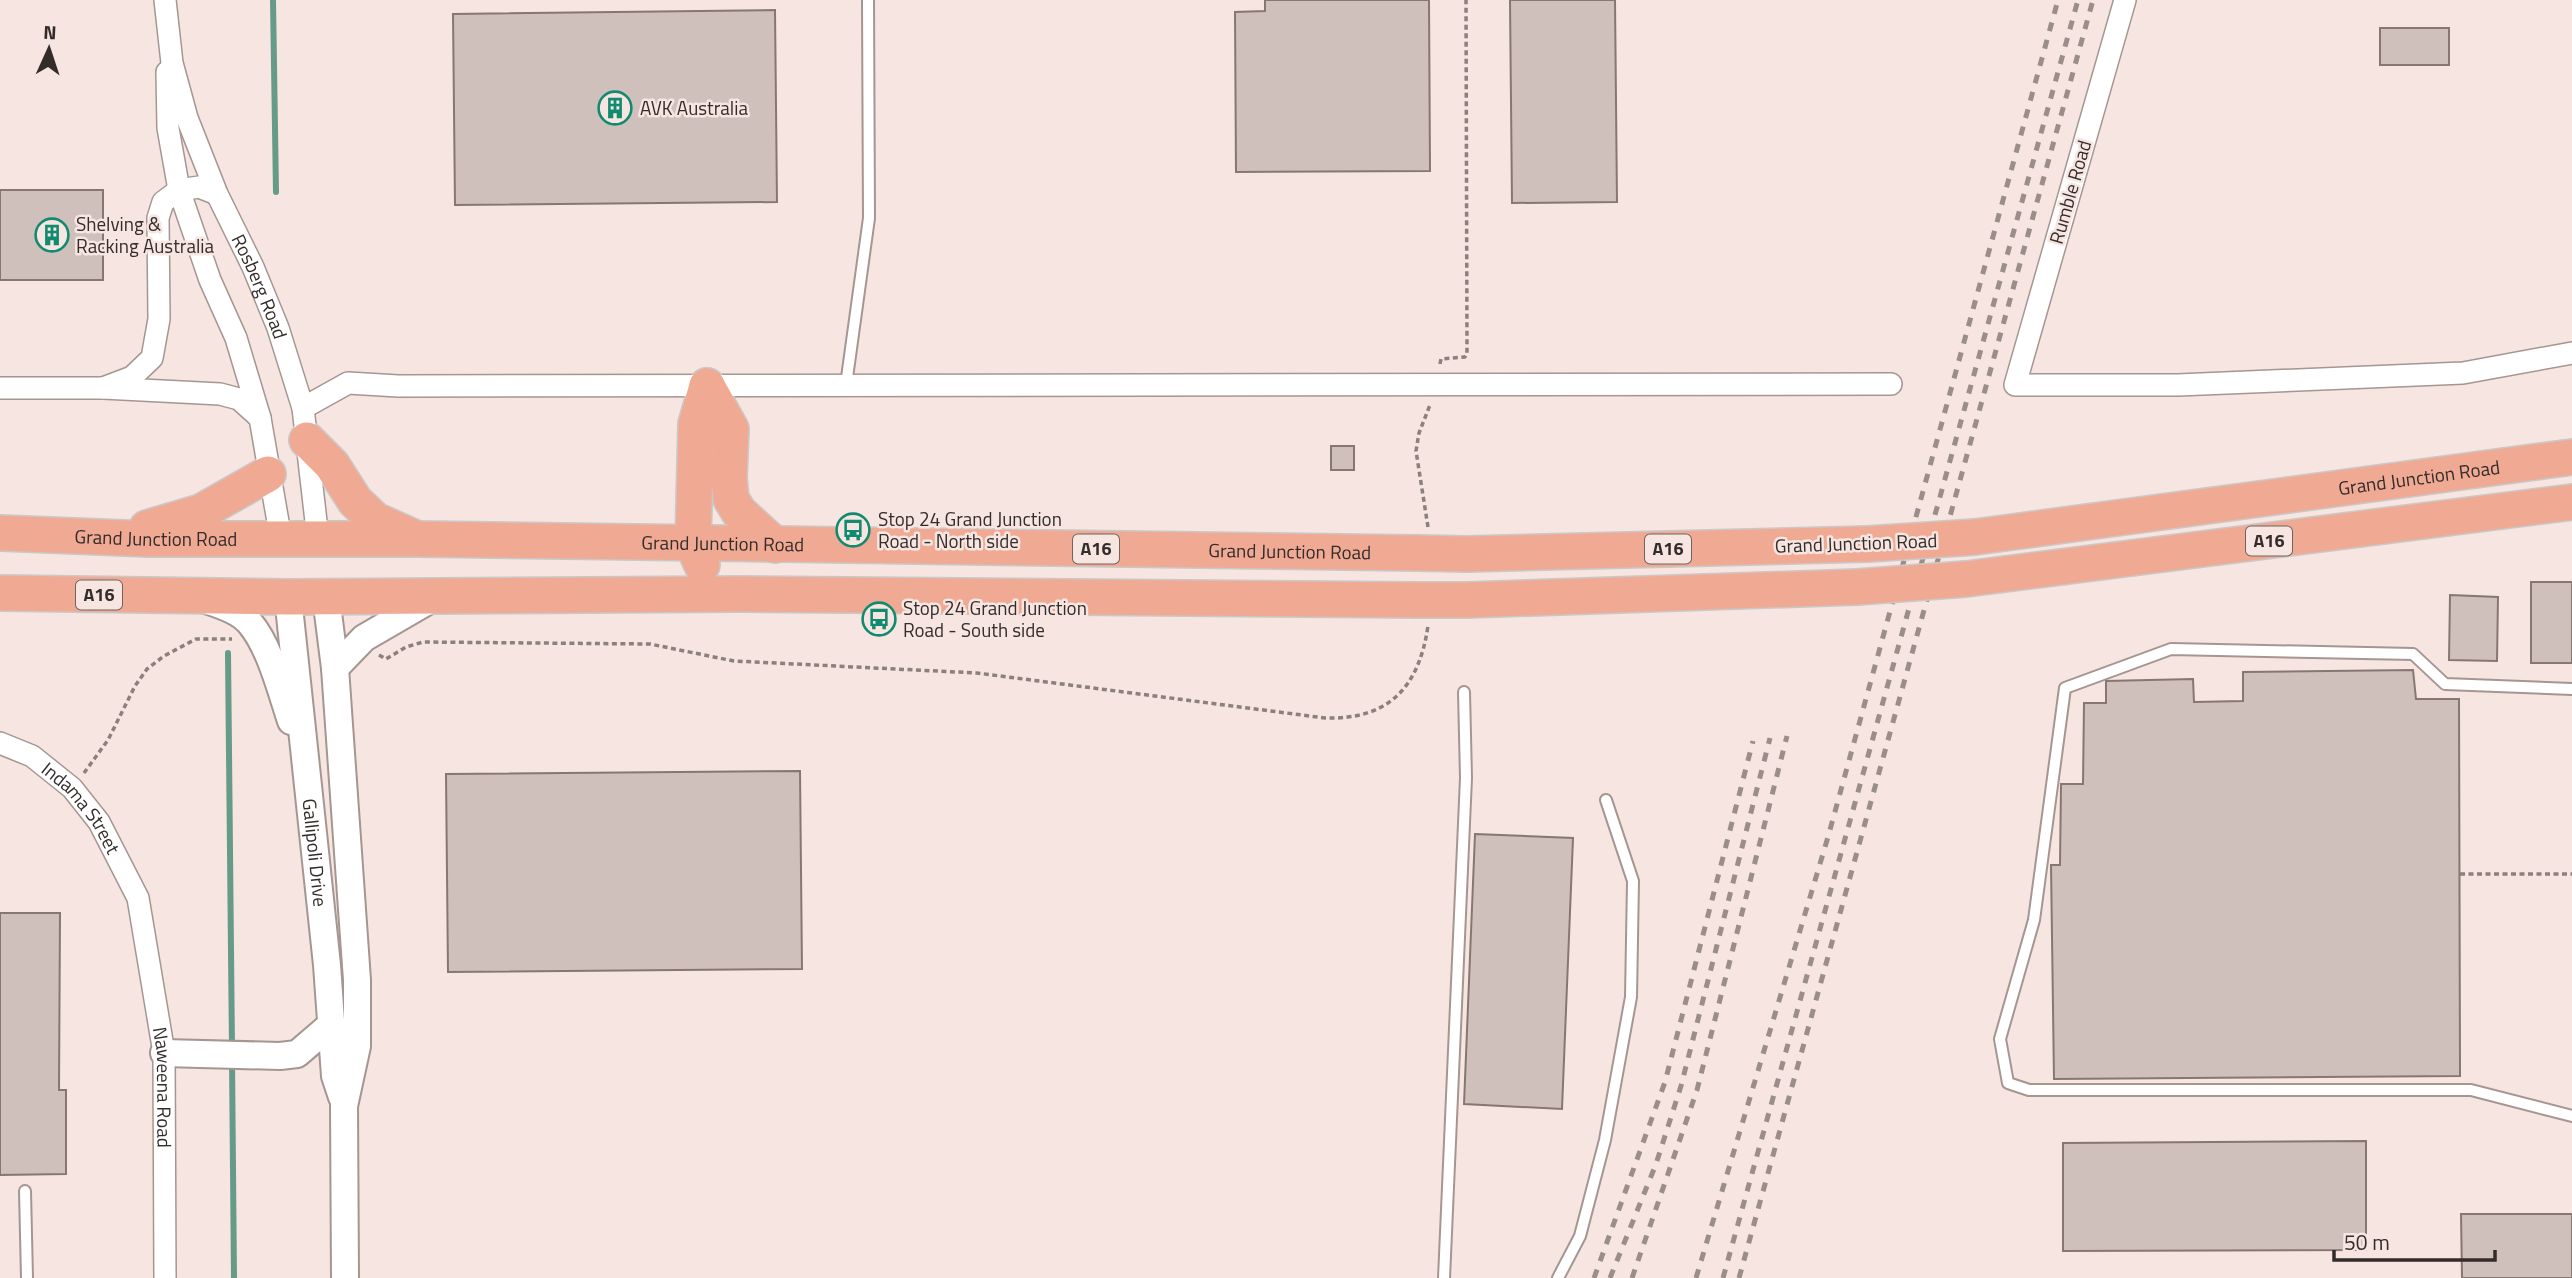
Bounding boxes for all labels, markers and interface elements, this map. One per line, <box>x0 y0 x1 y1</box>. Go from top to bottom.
north arrow <box>14 14 84 84</box>
text: N <box>43 17 57 46</box>
building icon: AVK Australia <box>596 89 634 127</box>
place label: AVK Australia <box>640 93 748 122</box>
street label: Rumble Road <box>2041 136 2098 247</box>
place label: Shelving & Racking Australia <box>76 209 214 260</box>
building icon: Shelving & Racking Australia <box>33 216 71 254</box>
street label: Rosberg Road <box>225 229 295 342</box>
street label: Grand Junction Road <box>2336 452 2502 502</box>
place label: Stop 24 Grand Junction Road - North side <box>878 504 1062 555</box>
bus stop icon: Stop 24 Grand Junction Road - North side <box>834 511 872 549</box>
street label: Grand Junction Road <box>74 521 237 553</box>
street label: Grand Junction Road <box>1774 525 1938 560</box>
road number: A16 <box>2246 526 2292 556</box>
street label: Grand Junction Road <box>641 527 804 558</box>
road number: A16 <box>1073 534 1119 564</box>
road number: A16 <box>1645 534 1691 564</box>
street label: Grand Junction Road <box>1208 535 1371 566</box>
road number: A16 <box>76 580 122 610</box>
place label: Stop 24 Grand Junction Road - South side <box>903 593 1087 644</box>
bus stop icon: Stop 24 Grand Junction Road - South side <box>860 600 898 638</box>
street label: Indama Street <box>36 754 128 859</box>
street label: Gallipoli Drive <box>295 797 336 908</box>
street label: Naweena Road <box>146 1025 179 1148</box>
scale bar <box>2334 1218 2495 1262</box>
text: 50 m <box>2344 1226 2390 1258</box>

